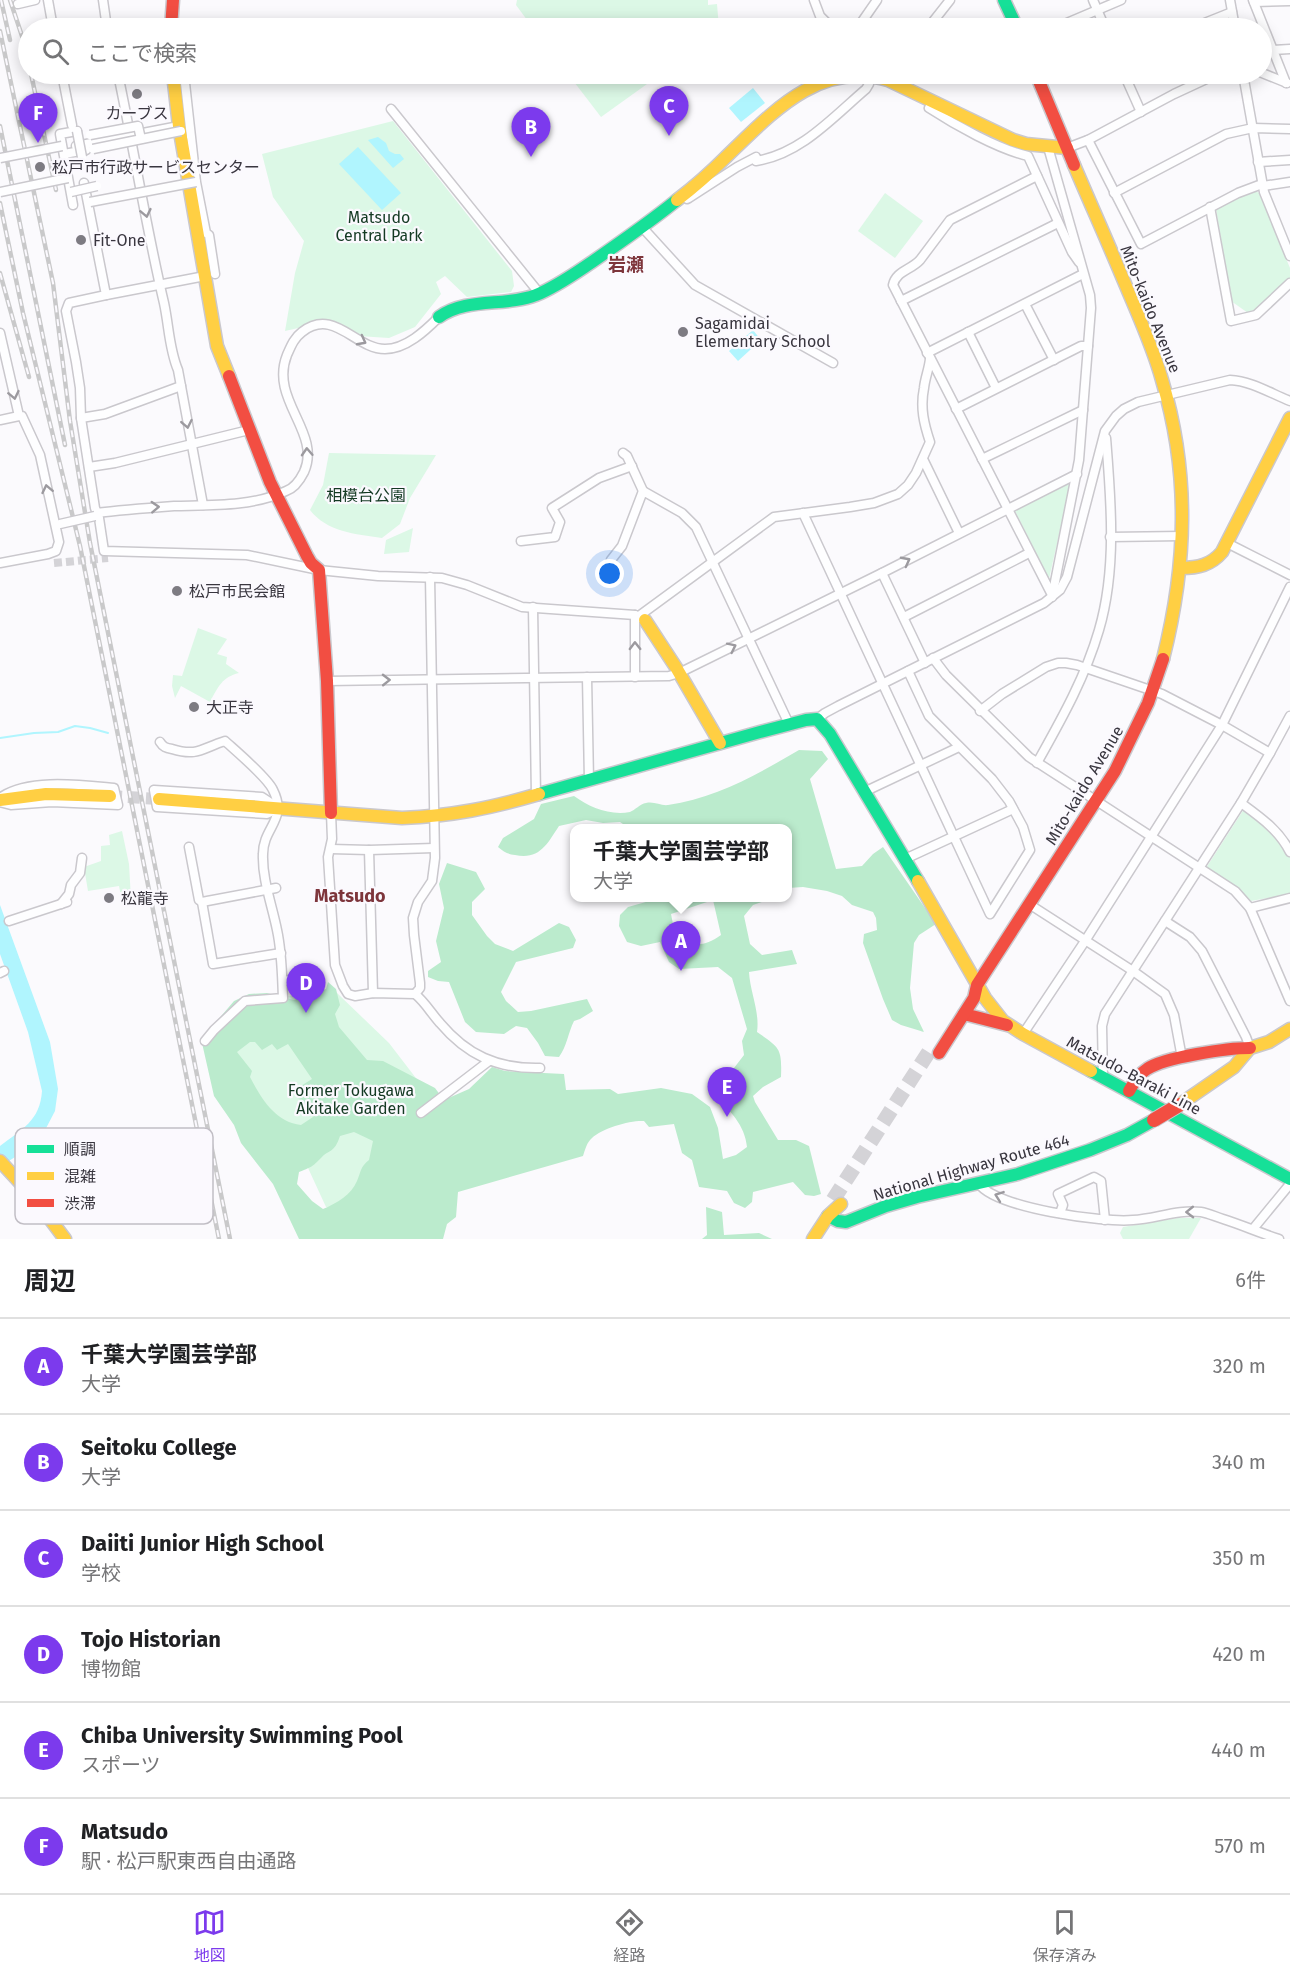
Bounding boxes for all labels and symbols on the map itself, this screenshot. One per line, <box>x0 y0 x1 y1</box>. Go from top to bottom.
pin: C <box>650 86 688 136</box>
marker: カーブス <box>130 87 144 101</box>
pin: F <box>18 94 57 143</box>
place label: カーブス <box>105 104 169 123</box>
pin: B <box>512 108 550 157</box>
place label: 松戸市行政サービスセンター <box>52 158 260 177</box>
marker: 松戸市行政サービスセンター <box>33 160 47 174</box>
one-way arrow <box>139 208 152 218</box>
park label: Matsudo Central Park <box>335 208 423 245</box>
place label: Fit-One <box>93 231 146 250</box>
marker: Fit-One <box>74 233 88 247</box>
street label: Mito-kaido Avenue <box>1116 243 1185 376</box>
district label: 岩瀬 <box>608 254 644 276</box>
place label: Sagamidai Elementary School <box>695 314 831 351</box>
marker: Sagamidai Elementary School <box>676 325 690 339</box>
one-way arrow <box>355 334 366 345</box>
one-way arrow <box>7 390 20 400</box>
one-way arrow <box>180 419 193 429</box>
one-way arrow <box>300 447 313 456</box>
one-way arrow <box>42 484 55 494</box>
park label: 相模台公園 <box>326 486 406 505</box>
one-way arrow <box>150 501 159 514</box>
one-way arrow <box>900 557 911 568</box>
your location <box>595 559 624 588</box>
place label: 松戸市民会館 <box>189 582 285 601</box>
marker: 松戸市民会館 <box>170 584 184 598</box>
one-way arrow <box>629 641 641 650</box>
one-way arrow <box>725 643 736 655</box>
one-way arrow <box>381 674 390 686</box>
place label: 大正寺 <box>206 698 254 717</box>
marker: 大正寺 <box>187 700 201 714</box>
street label: Mito-kaido Avenue <box>1041 722 1128 848</box>
district label: Matsudo <box>314 885 386 907</box>
place label: 松龍寺 <box>121 889 169 908</box>
marker: 松龍寺 <box>102 891 116 905</box>
pin: A <box>662 922 700 971</box>
pin: D <box>286 964 326 1013</box>
street label: Matsudo-Baraki Line <box>1063 1032 1204 1119</box>
pin: E <box>708 1068 746 1117</box>
park label: Former Tokugawa Akitake Garden <box>288 1081 414 1118</box>
legend <box>15 1128 213 1224</box>
street label: National Highway Route 464 <box>871 1130 1072 1205</box>
text: 順調 <box>64 1140 96 1159</box>
text: 混雑 <box>64 1167 96 1186</box>
one-way arrow <box>994 1191 1005 1204</box>
text: 渋滞 <box>64 1194 96 1213</box>
one-way arrow <box>1186 1206 1195 1219</box>

